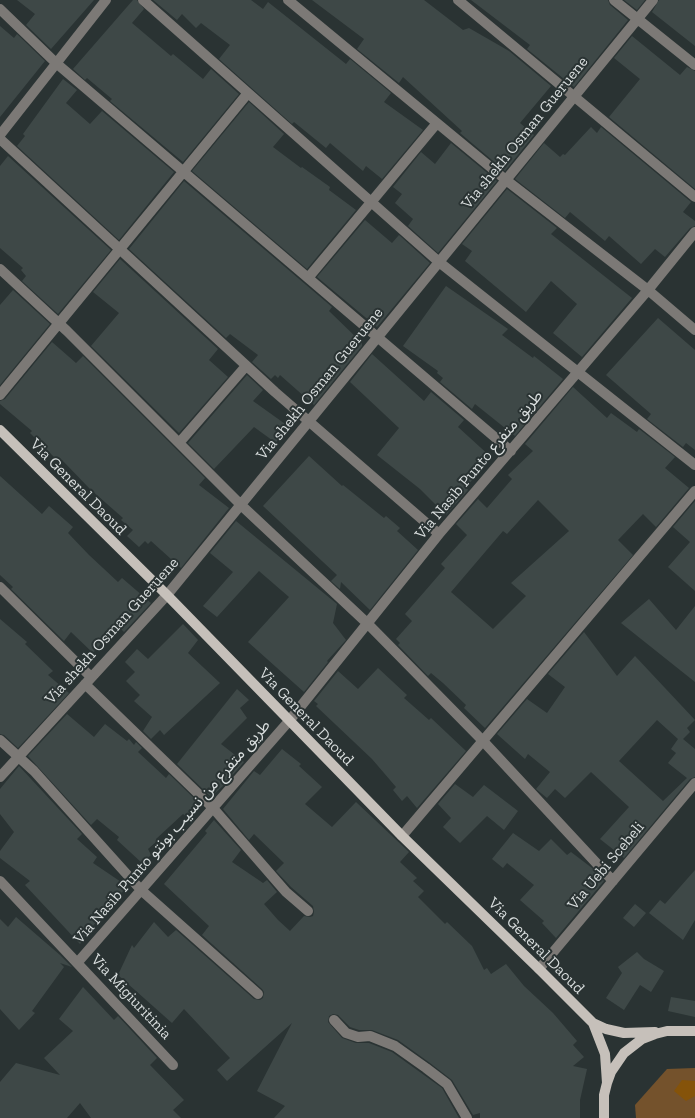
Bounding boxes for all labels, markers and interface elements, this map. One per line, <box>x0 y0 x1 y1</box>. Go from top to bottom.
street label: Via shekh Osman Gueruene <box>458 53 592 213</box>
street label: Via shekh Osman Gueruene <box>253 304 387 464</box>
street label: Via Nasib Punto طريق متفرع <box>411 387 547 543</box>
street label: Via General Daoud <box>26 435 130 539</box>
street label: Via shekh Osman Gueruene <box>41 554 183 708</box>
street label: Via General Daoud <box>255 664 357 770</box>
street label: Via Nasib Punto طريق متفرع من نسيب بونتو <box>69 716 275 948</box>
street label: Via Uebi Scebeli <box>564 818 648 914</box>
street label: Via General Daoud <box>484 894 588 998</box>
street label: Via Migiuritinia <box>87 950 175 1044</box>

